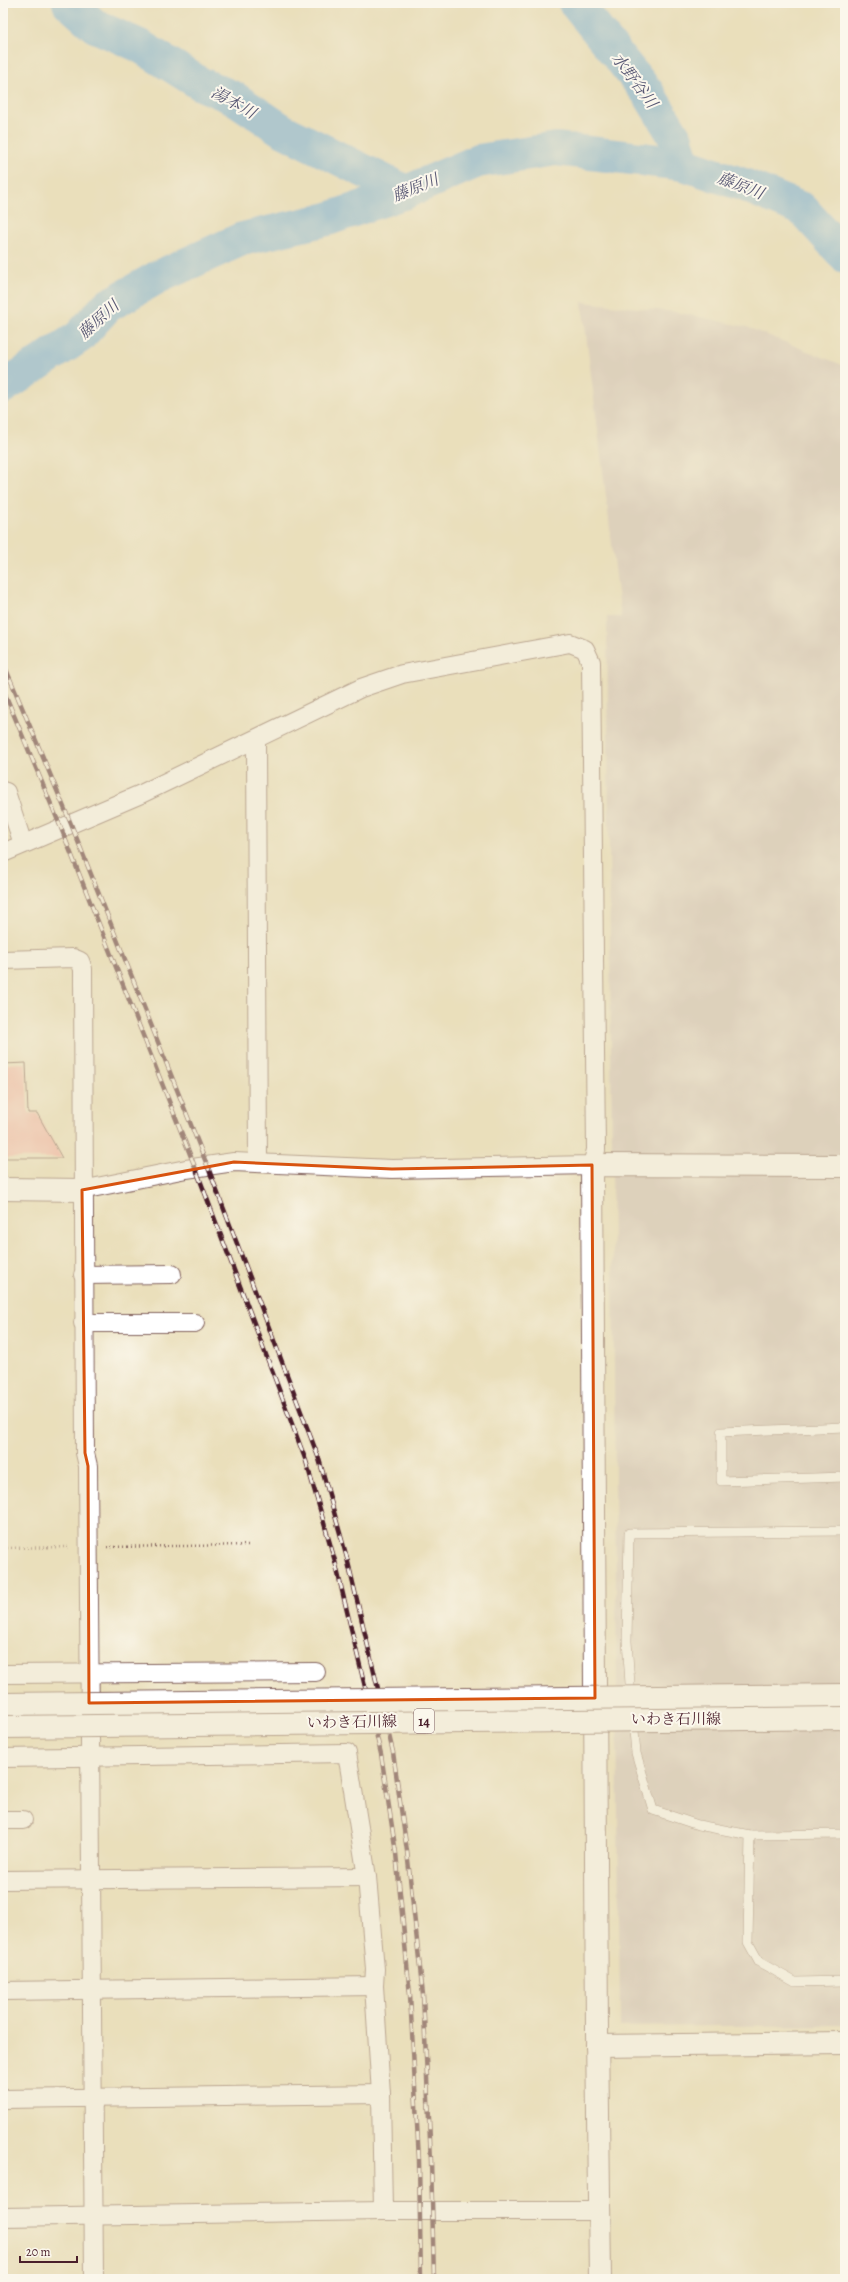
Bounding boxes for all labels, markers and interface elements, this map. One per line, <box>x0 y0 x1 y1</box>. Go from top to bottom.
water label: 水野谷川 <box>606 48 663 114</box>
water label: 湯本川 <box>207 82 262 125</box>
water label: 藤原川 <box>714 167 769 206</box>
water label: 藤原川 <box>389 168 444 207</box>
water label: 藤原川 <box>73 294 125 344</box>
road number: 14 <box>414 1709 434 1733</box>
street label: いわき石川線 <box>631 1709 721 1729</box>
street label: いわき石川線 <box>307 1711 397 1733</box>
scale bar <box>20 2238 77 2264</box>
text: 20 m <box>26 2244 50 2260</box>

